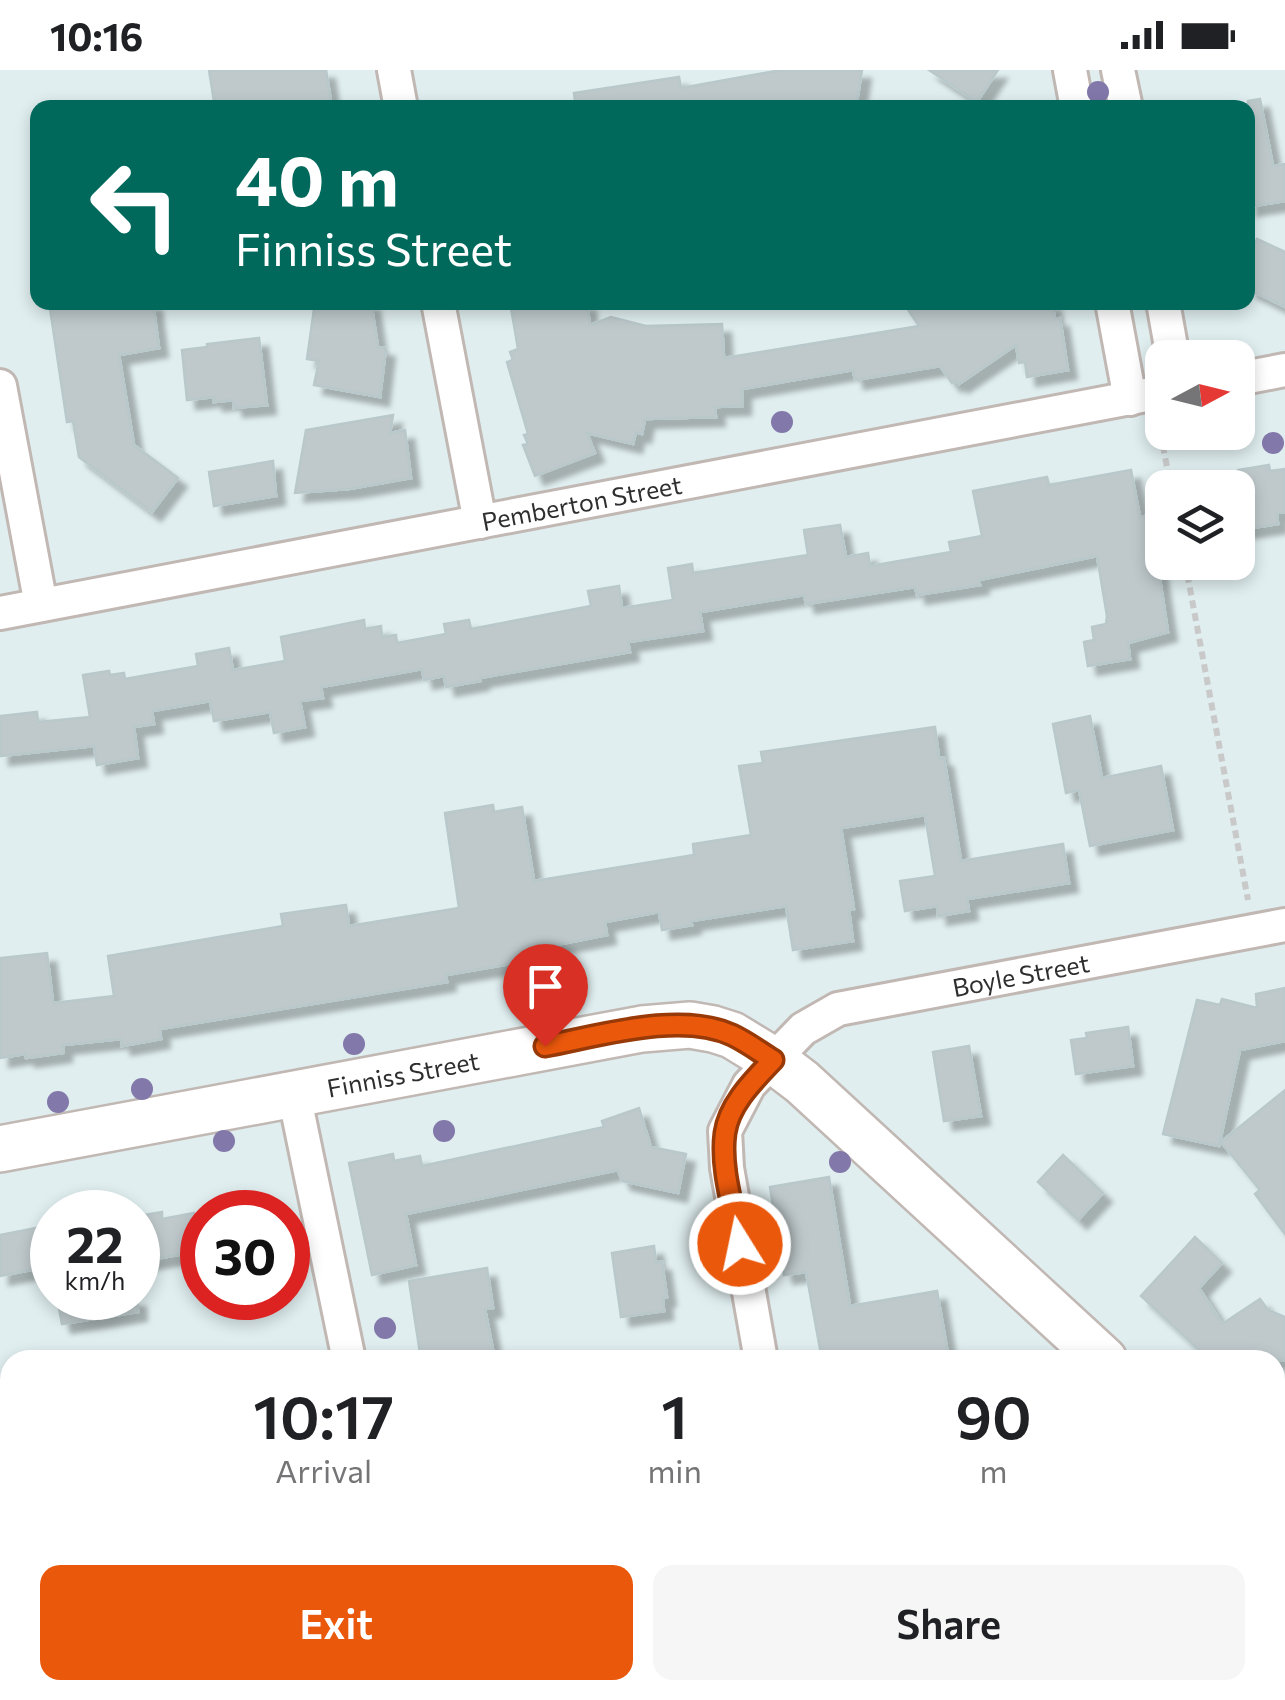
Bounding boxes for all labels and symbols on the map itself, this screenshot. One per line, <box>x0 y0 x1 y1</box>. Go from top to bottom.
north arrow <box>1145 340 1255 450</box>
street label: Pemberton Street <box>479 469 684 536</box>
pin <box>503 944 588 1047</box>
street label: Boyle Street <box>950 947 1092 1002</box>
street label: Finniss Street <box>325 1045 482 1103</box>
speed limit sign: 30 <box>180 1190 310 1320</box>
position arrow <box>688 1192 792 1296</box>

